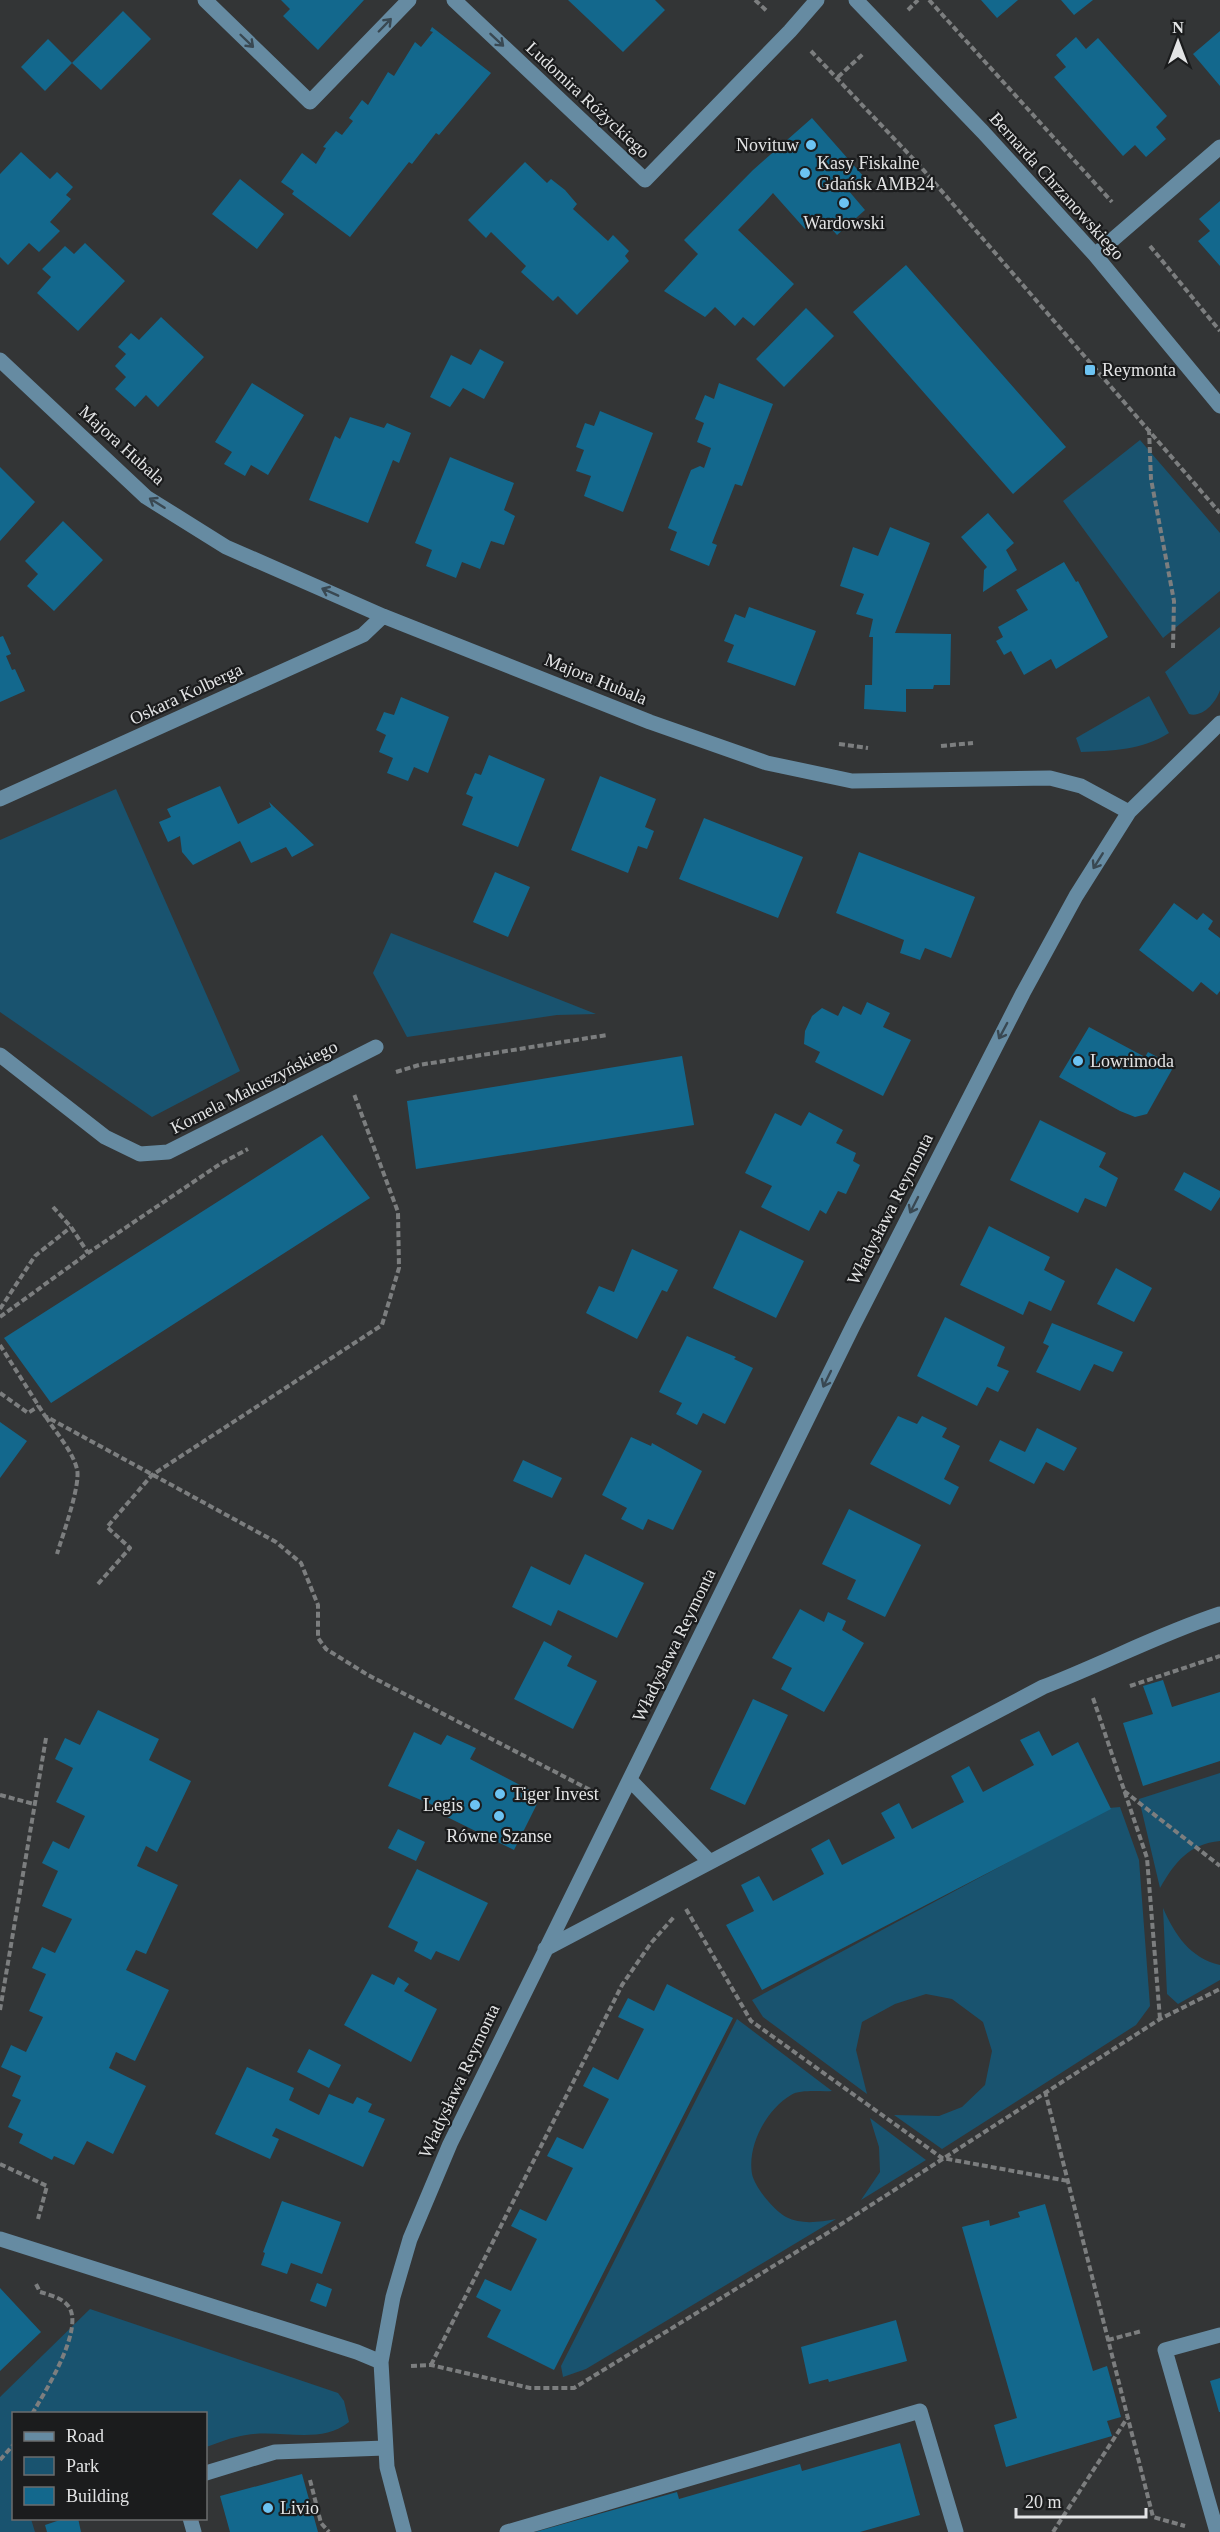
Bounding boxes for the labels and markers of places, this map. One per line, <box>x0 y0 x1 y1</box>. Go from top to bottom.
place label: Novituw <box>736 135 799 155</box>
marker: Novituw <box>804 138 818 152</box>
place label: Kasy Fiskalne Gdańsk AMB24 <box>817 153 935 194</box>
marker: Kasy Fiskalne Gdańsk AMB24 <box>798 166 812 180</box>
marker: Wardowski <box>837 196 851 210</box>
place label: Wardowski <box>803 213 885 233</box>
place label: Reymonta <box>1102 360 1176 380</box>
marker: Reymonta <box>1083 363 1097 377</box>
place label: Lowrimoda <box>1090 1051 1174 1071</box>
marker: Lowrimoda <box>1071 1054 1085 1068</box>
place label: Tiger Invest <box>512 1784 599 1804</box>
marker: Tiger Invest <box>493 1787 507 1801</box>
place label: Legis <box>423 1795 463 1815</box>
marker: Legis <box>468 1798 482 1812</box>
marker: Równe Szanse <box>492 1809 506 1823</box>
place label: Równe Szanse <box>446 1826 552 1846</box>
place label: Livio <box>280 2498 319 2518</box>
marker: Livio <box>261 2501 275 2515</box>

